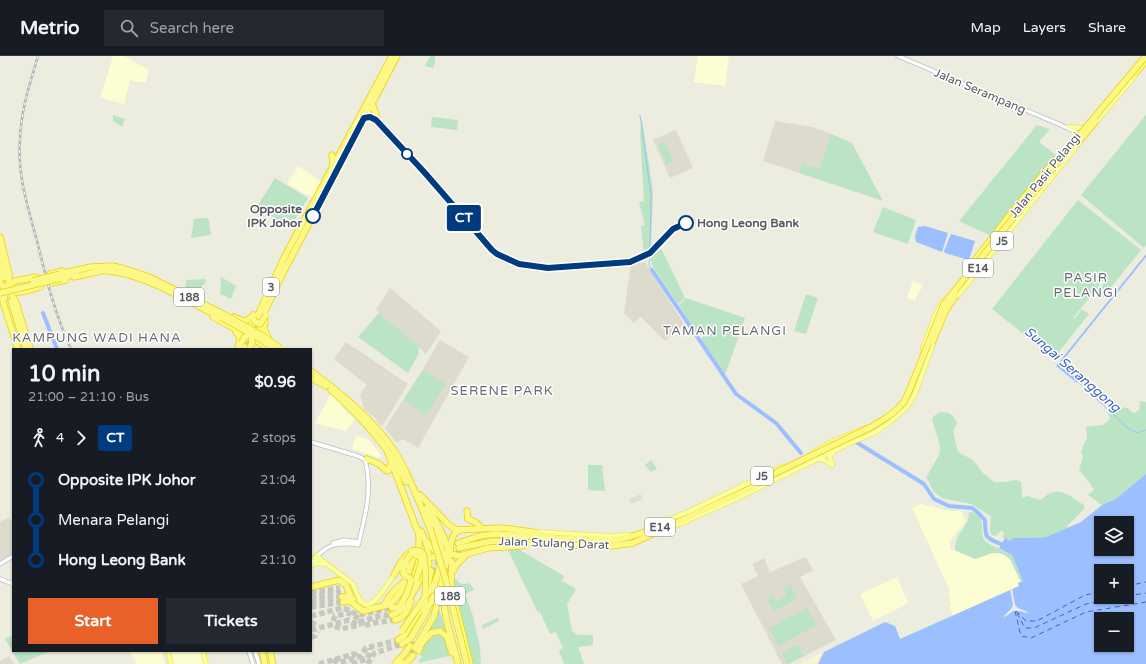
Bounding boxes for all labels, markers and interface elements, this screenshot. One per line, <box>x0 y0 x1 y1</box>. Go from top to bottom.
search box <box>104 10 384 46</box>
text: Metrio <box>20 17 80 39</box>
icon: search <box>118 17 140 39</box>
text: Search here <box>150 19 234 37</box>
text: Map <box>971 19 1001 36</box>
text: Layers <box>1023 19 1066 36</box>
text: Share <box>1088 19 1126 36</box>
street label: Jalan Serampang <box>932 65 1028 117</box>
street label: Jalan Pasir Pelangi <box>1006 129 1084 220</box>
unlabelled marker <box>401 148 413 160</box>
place label: Opposite IPK Johor <box>247 202 302 230</box>
line badge: CT <box>446 205 482 231</box>
marker: Opposite IPK Johor <box>305 208 321 224</box>
text: CT <box>455 209 473 226</box>
marker: Hong Leong Bank <box>678 215 694 231</box>
place label: Hong Leong Bank <box>697 216 800 231</box>
road number: J5 <box>991 232 1013 250</box>
road number: E14 <box>963 259 993 277</box>
district label: PASIR PELANGI <box>1054 270 1118 301</box>
road number: 3 <box>263 278 279 296</box>
road number: 188 <box>174 288 204 306</box>
district label: TAMAN PELANGI <box>663 323 787 339</box>
water label: Sungai Seranggong <box>1021 324 1124 416</box>
district label: KAMPUNG WADI HANA <box>12 330 182 346</box>
text: 10 min <box>28 361 100 387</box>
text: $0.96 <box>255 373 296 391</box>
district label: SERENE PARK <box>451 383 553 399</box>
text: 21:00 – 21:10 · Bus <box>28 389 149 405</box>
icon: walk <box>28 427 50 449</box>
icon: forward <box>70 427 92 449</box>
text: CT <box>106 429 124 446</box>
text: 4 <box>56 430 64 446</box>
text: 2 stops <box>251 430 296 446</box>
road number: J5 <box>751 467 773 485</box>
text: Opposite IPK Johor <box>58 471 195 489</box>
text: 21:04 <box>260 472 296 488</box>
text: Menara Pelangi <box>58 511 169 529</box>
text: 21:06 <box>260 512 296 528</box>
map controls <box>1094 516 1134 652</box>
button: layers <box>1094 516 1134 556</box>
road number: E14 <box>645 518 675 536</box>
street label: Jalan Stulang Darat <box>498 534 610 552</box>
text: Hong Leong Bank <box>58 551 186 569</box>
text: 21:10 <box>260 552 296 568</box>
button: + <box>1094 564 1134 604</box>
road number: 188 <box>435 587 465 605</box>
button: Start <box>28 598 158 644</box>
button: Tickets <box>166 598 296 644</box>
button: − <box>1094 612 1134 652</box>

